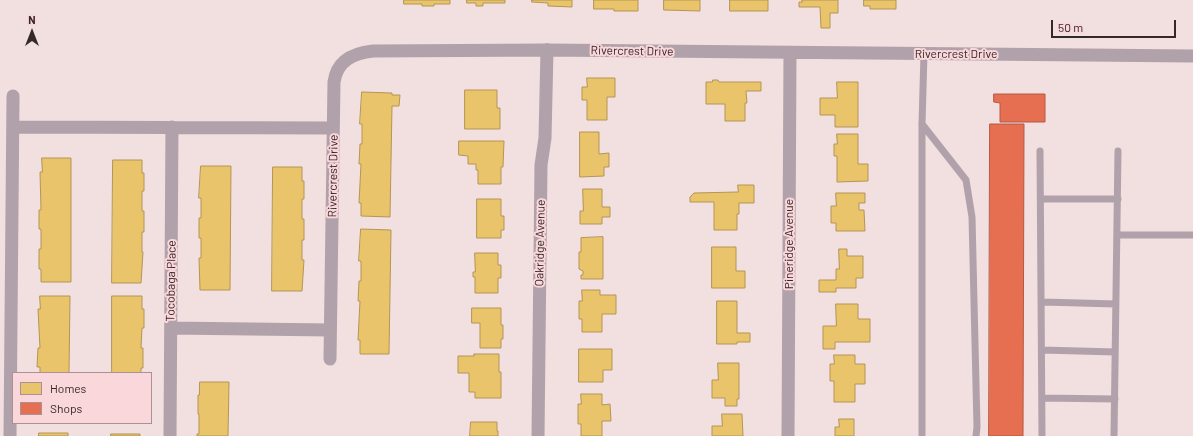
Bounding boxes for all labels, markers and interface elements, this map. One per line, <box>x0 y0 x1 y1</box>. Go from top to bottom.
north arrow <box>12 12 52 52</box>
scale bar <box>1053 12 1178 38</box>
text: N <box>28 13 36 26</box>
text: 50 m <box>1058 20 1083 34</box>
street label: Rivercrest Drive <box>591 43 673 59</box>
street label: Rivercrest Drive <box>915 47 997 61</box>
street label: Rivercrest Drive <box>325 135 341 217</box>
street label: Oakridge Avenue <box>532 199 548 287</box>
street label: Pineridge Avenue <box>782 199 796 289</box>
street label: Tocobaga Place <box>163 240 179 322</box>
legend <box>12 372 152 424</box>
text: Homes <box>50 381 86 395</box>
text: Shops <box>50 401 82 415</box>

